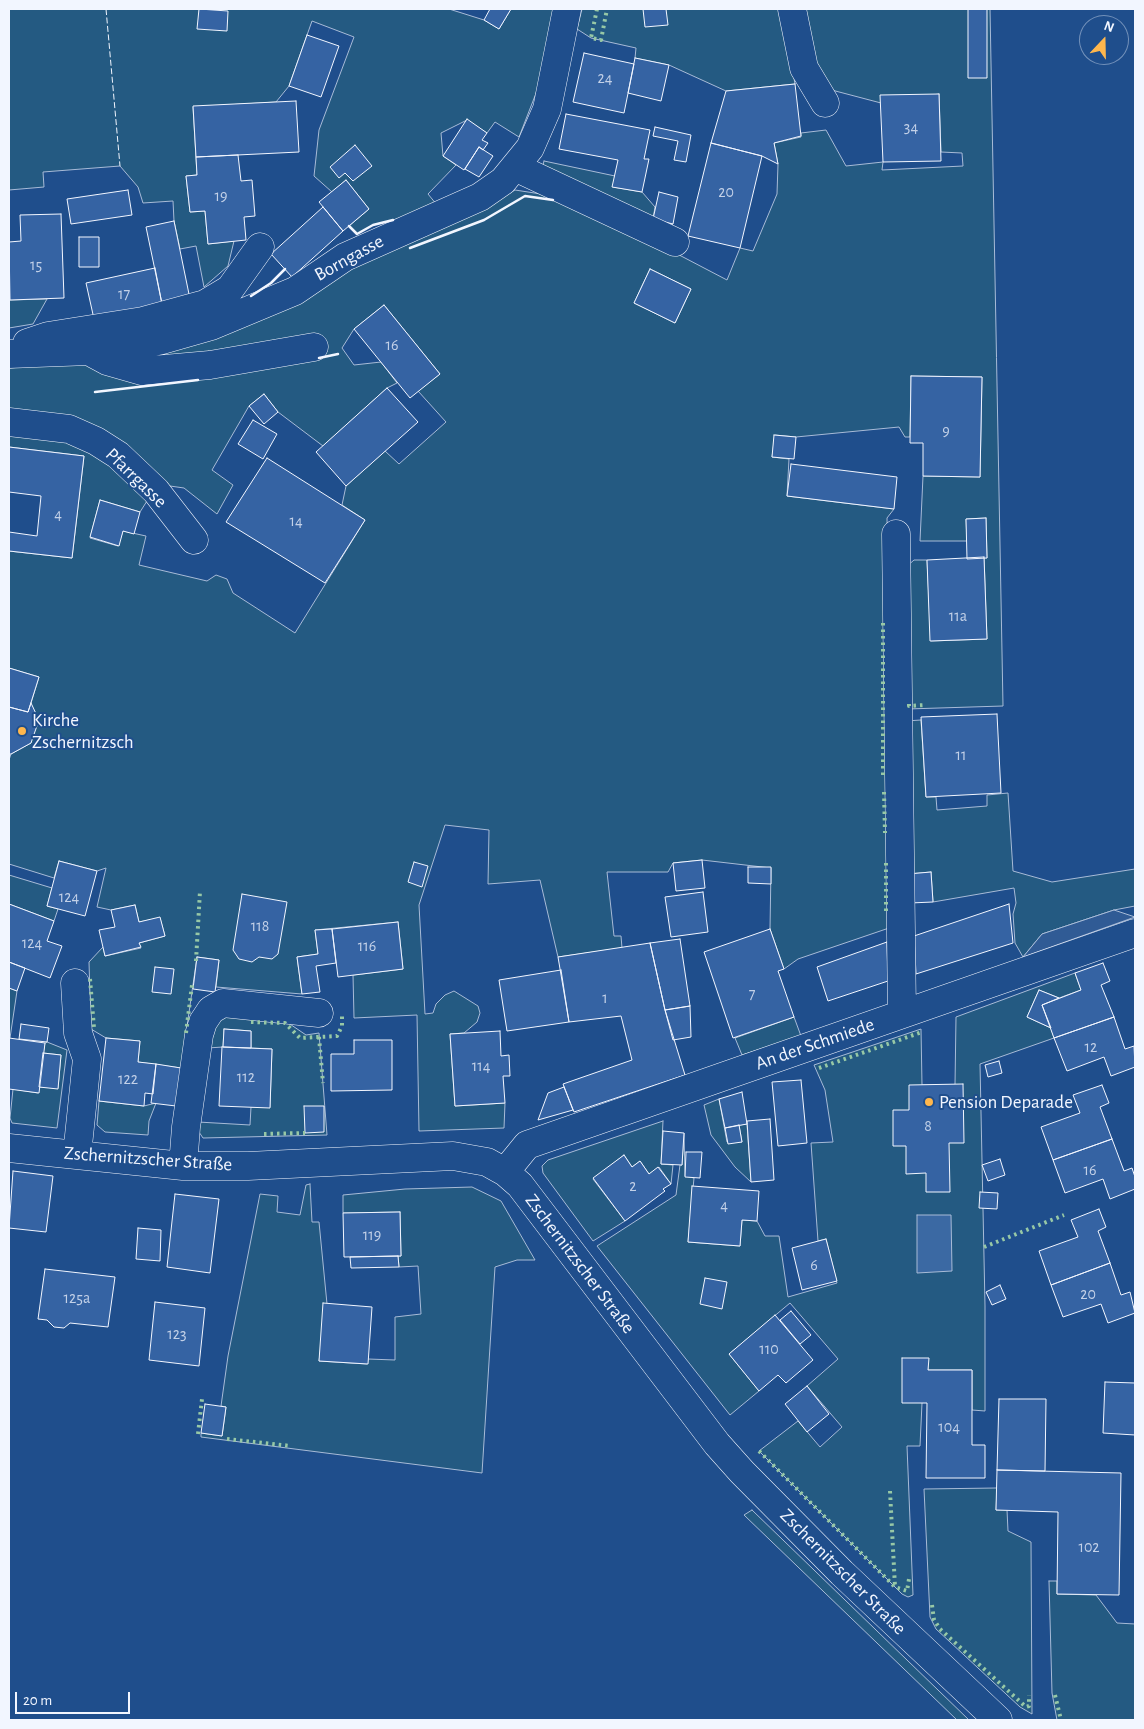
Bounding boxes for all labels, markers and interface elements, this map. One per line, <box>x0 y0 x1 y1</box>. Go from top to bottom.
north arrow <box>1079 15 1129 65</box>
text: N <box>1102 19 1116 35</box>
house number: 24 <box>598 68 612 88</box>
house number: 34 <box>904 117 918 137</box>
house number: 20 <box>718 182 734 202</box>
house number: 19 <box>214 186 228 206</box>
street label: Borngasse <box>310 230 388 286</box>
house number: 15 <box>30 255 42 275</box>
house number: 17 <box>118 284 130 304</box>
house number: 16 <box>385 335 399 355</box>
house number: 9 <box>942 421 950 441</box>
street label: Pfarrgasse <box>100 443 172 513</box>
house number: 4 <box>54 504 62 524</box>
house number: 14 <box>289 511 303 531</box>
house number: 11a <box>949 606 967 626</box>
place label: Kirche Zschernitzsch <box>32 709 134 753</box>
marker: Kirche Zschernitzsch <box>16 725 28 737</box>
house number: 11 <box>955 745 967 765</box>
house number: 124 <box>59 887 79 907</box>
house number: 118 <box>251 916 269 936</box>
house number: 124 <box>22 933 42 953</box>
house number: 116 <box>358 936 376 956</box>
house number: 7 <box>749 984 755 1004</box>
house number: 1 <box>602 988 608 1008</box>
street label: An der Schmiede <box>752 1013 878 1075</box>
house number: 12 <box>1085 1037 1097 1057</box>
house number: 114 <box>472 1056 490 1076</box>
house number: 112 <box>237 1067 255 1087</box>
house number: 122 <box>118 1069 138 1089</box>
place label: Pension Deparade <box>939 1091 1073 1113</box>
marker: Pension Deparade <box>923 1096 935 1108</box>
house number: 8 <box>924 1116 932 1136</box>
street label: Zschernitzscher Straße <box>63 1142 233 1176</box>
house number: 16 <box>1083 1160 1097 1180</box>
house number: 2 <box>629 1176 637 1196</box>
street label: Zschernitzscher Straße <box>520 1190 640 1338</box>
house number: 4 <box>720 1195 728 1215</box>
house number: 119 <box>363 1225 381 1245</box>
house number: 6 <box>810 1255 818 1275</box>
house number: 20 <box>1080 1284 1096 1304</box>
house number: 125a <box>64 1288 90 1308</box>
house number: 123 <box>167 1324 187 1344</box>
house number: 110 <box>759 1339 779 1359</box>
house number: 104 <box>938 1417 960 1437</box>
street label: Zschernitzscher Straße <box>775 1504 911 1640</box>
house number: 102 <box>1078 1537 1100 1557</box>
scale bar <box>18 1682 132 1714</box>
text: 20 m <box>23 1693 52 1708</box>

